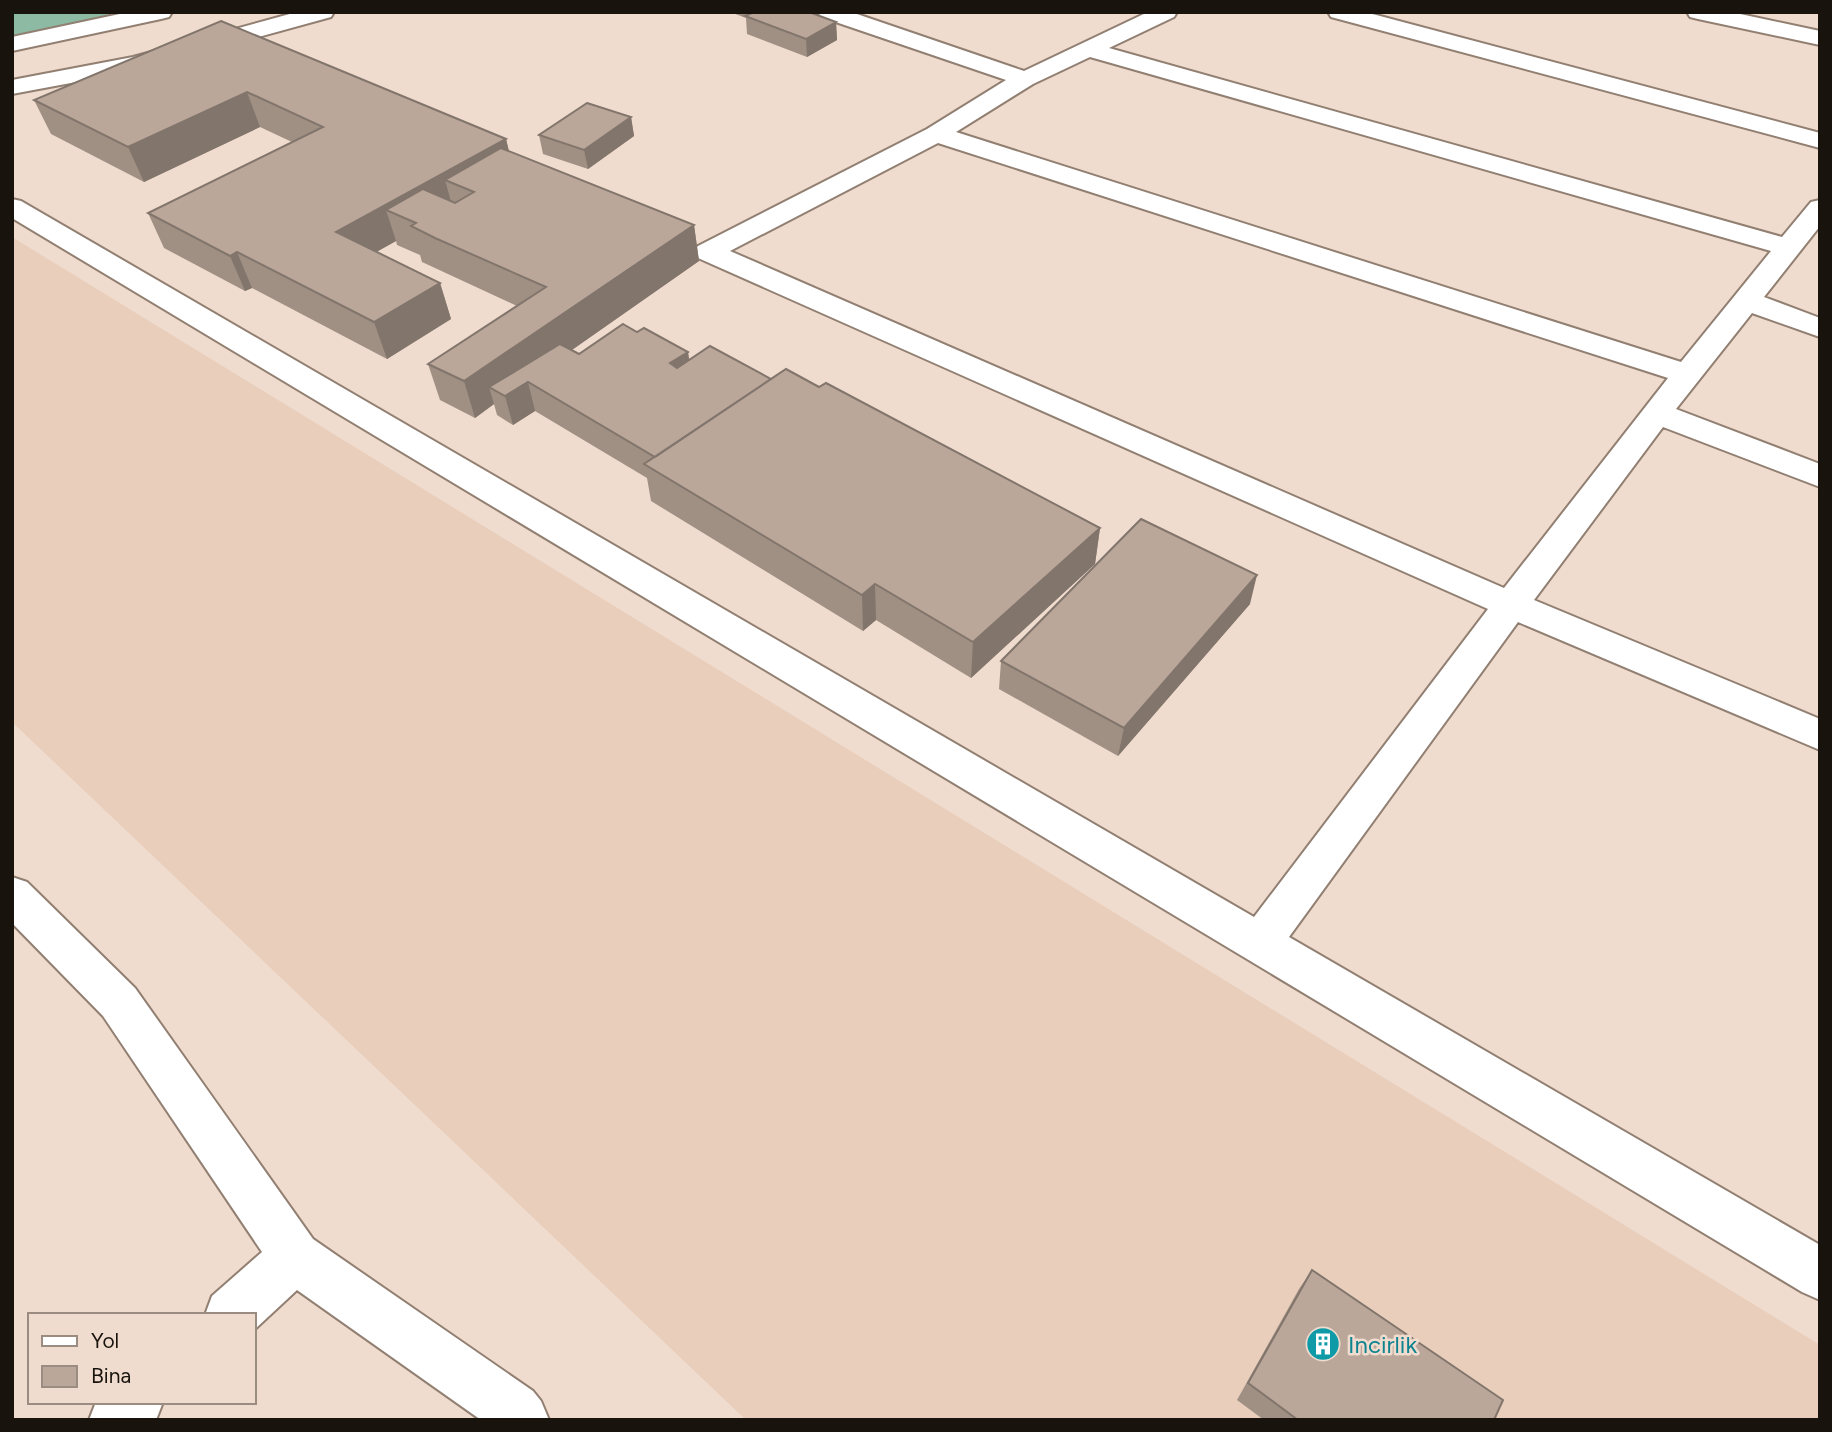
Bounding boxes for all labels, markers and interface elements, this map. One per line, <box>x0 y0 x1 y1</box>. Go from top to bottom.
legend <box>28 1313 256 1404</box>
building icon: Incirlik <box>1304 1325 1342 1363</box>
text: Yol <box>91 1328 119 1353</box>
place label: Incirlik <box>1348 1330 1417 1359</box>
text: Bina <box>91 1363 131 1388</box>

